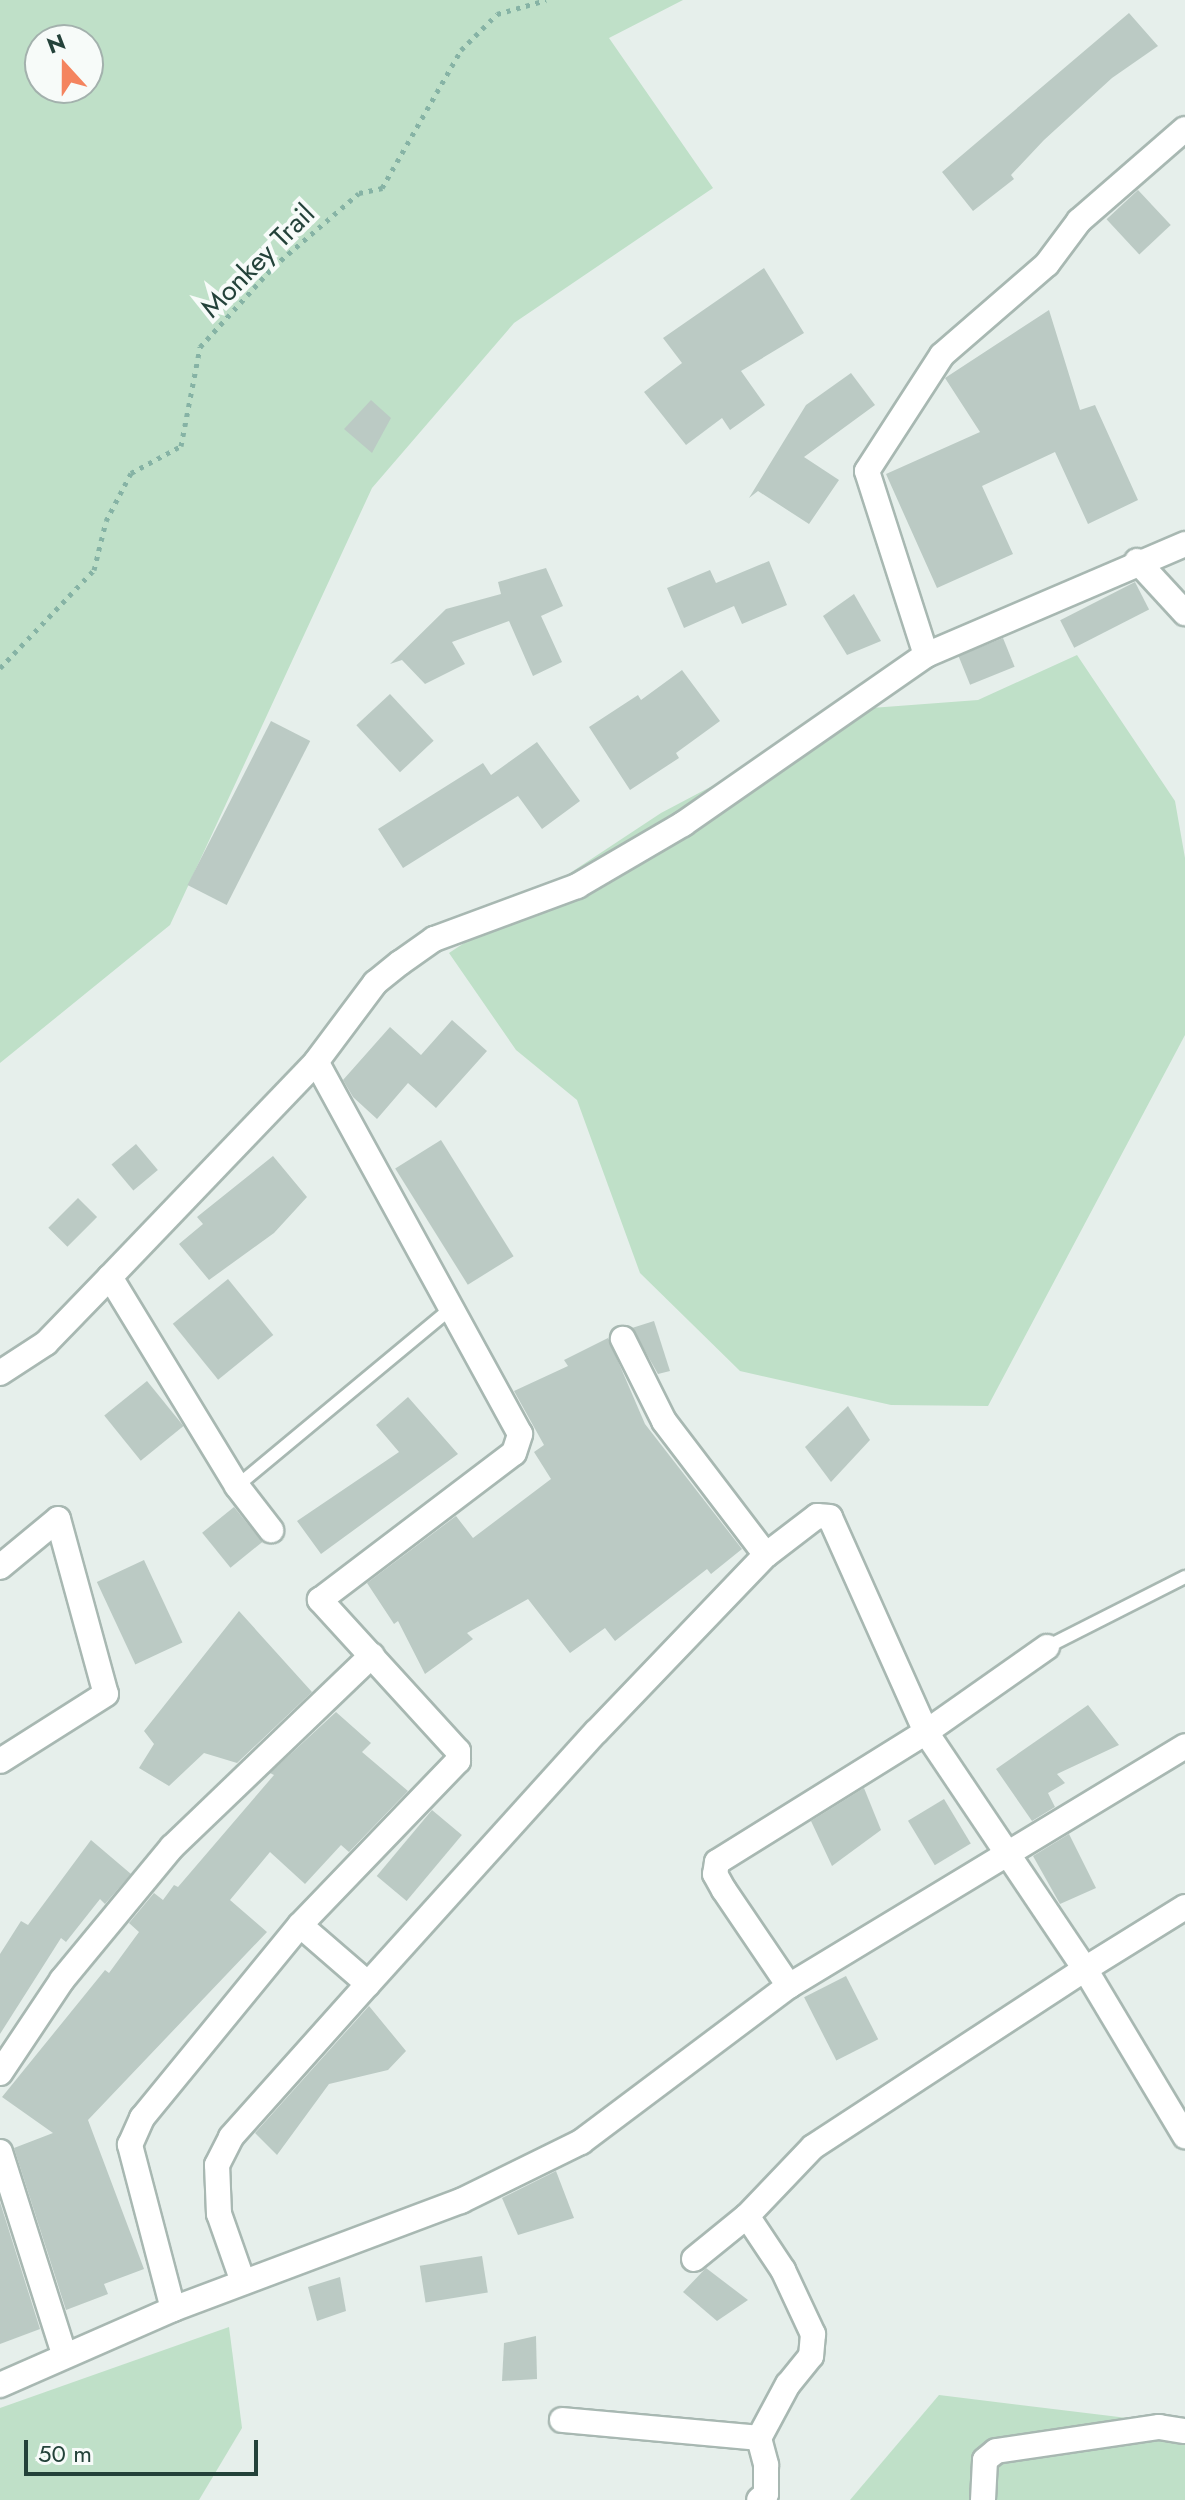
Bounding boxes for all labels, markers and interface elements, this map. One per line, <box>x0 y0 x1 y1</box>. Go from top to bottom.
north arrow <box>24 24 104 104</box>
text: N <box>42 25 70 62</box>
street label: Monkey Trail <box>194 197 322 325</box>
scale bar <box>28 2424 262 2474</box>
text: 50 m <box>38 2436 92 2471</box>

